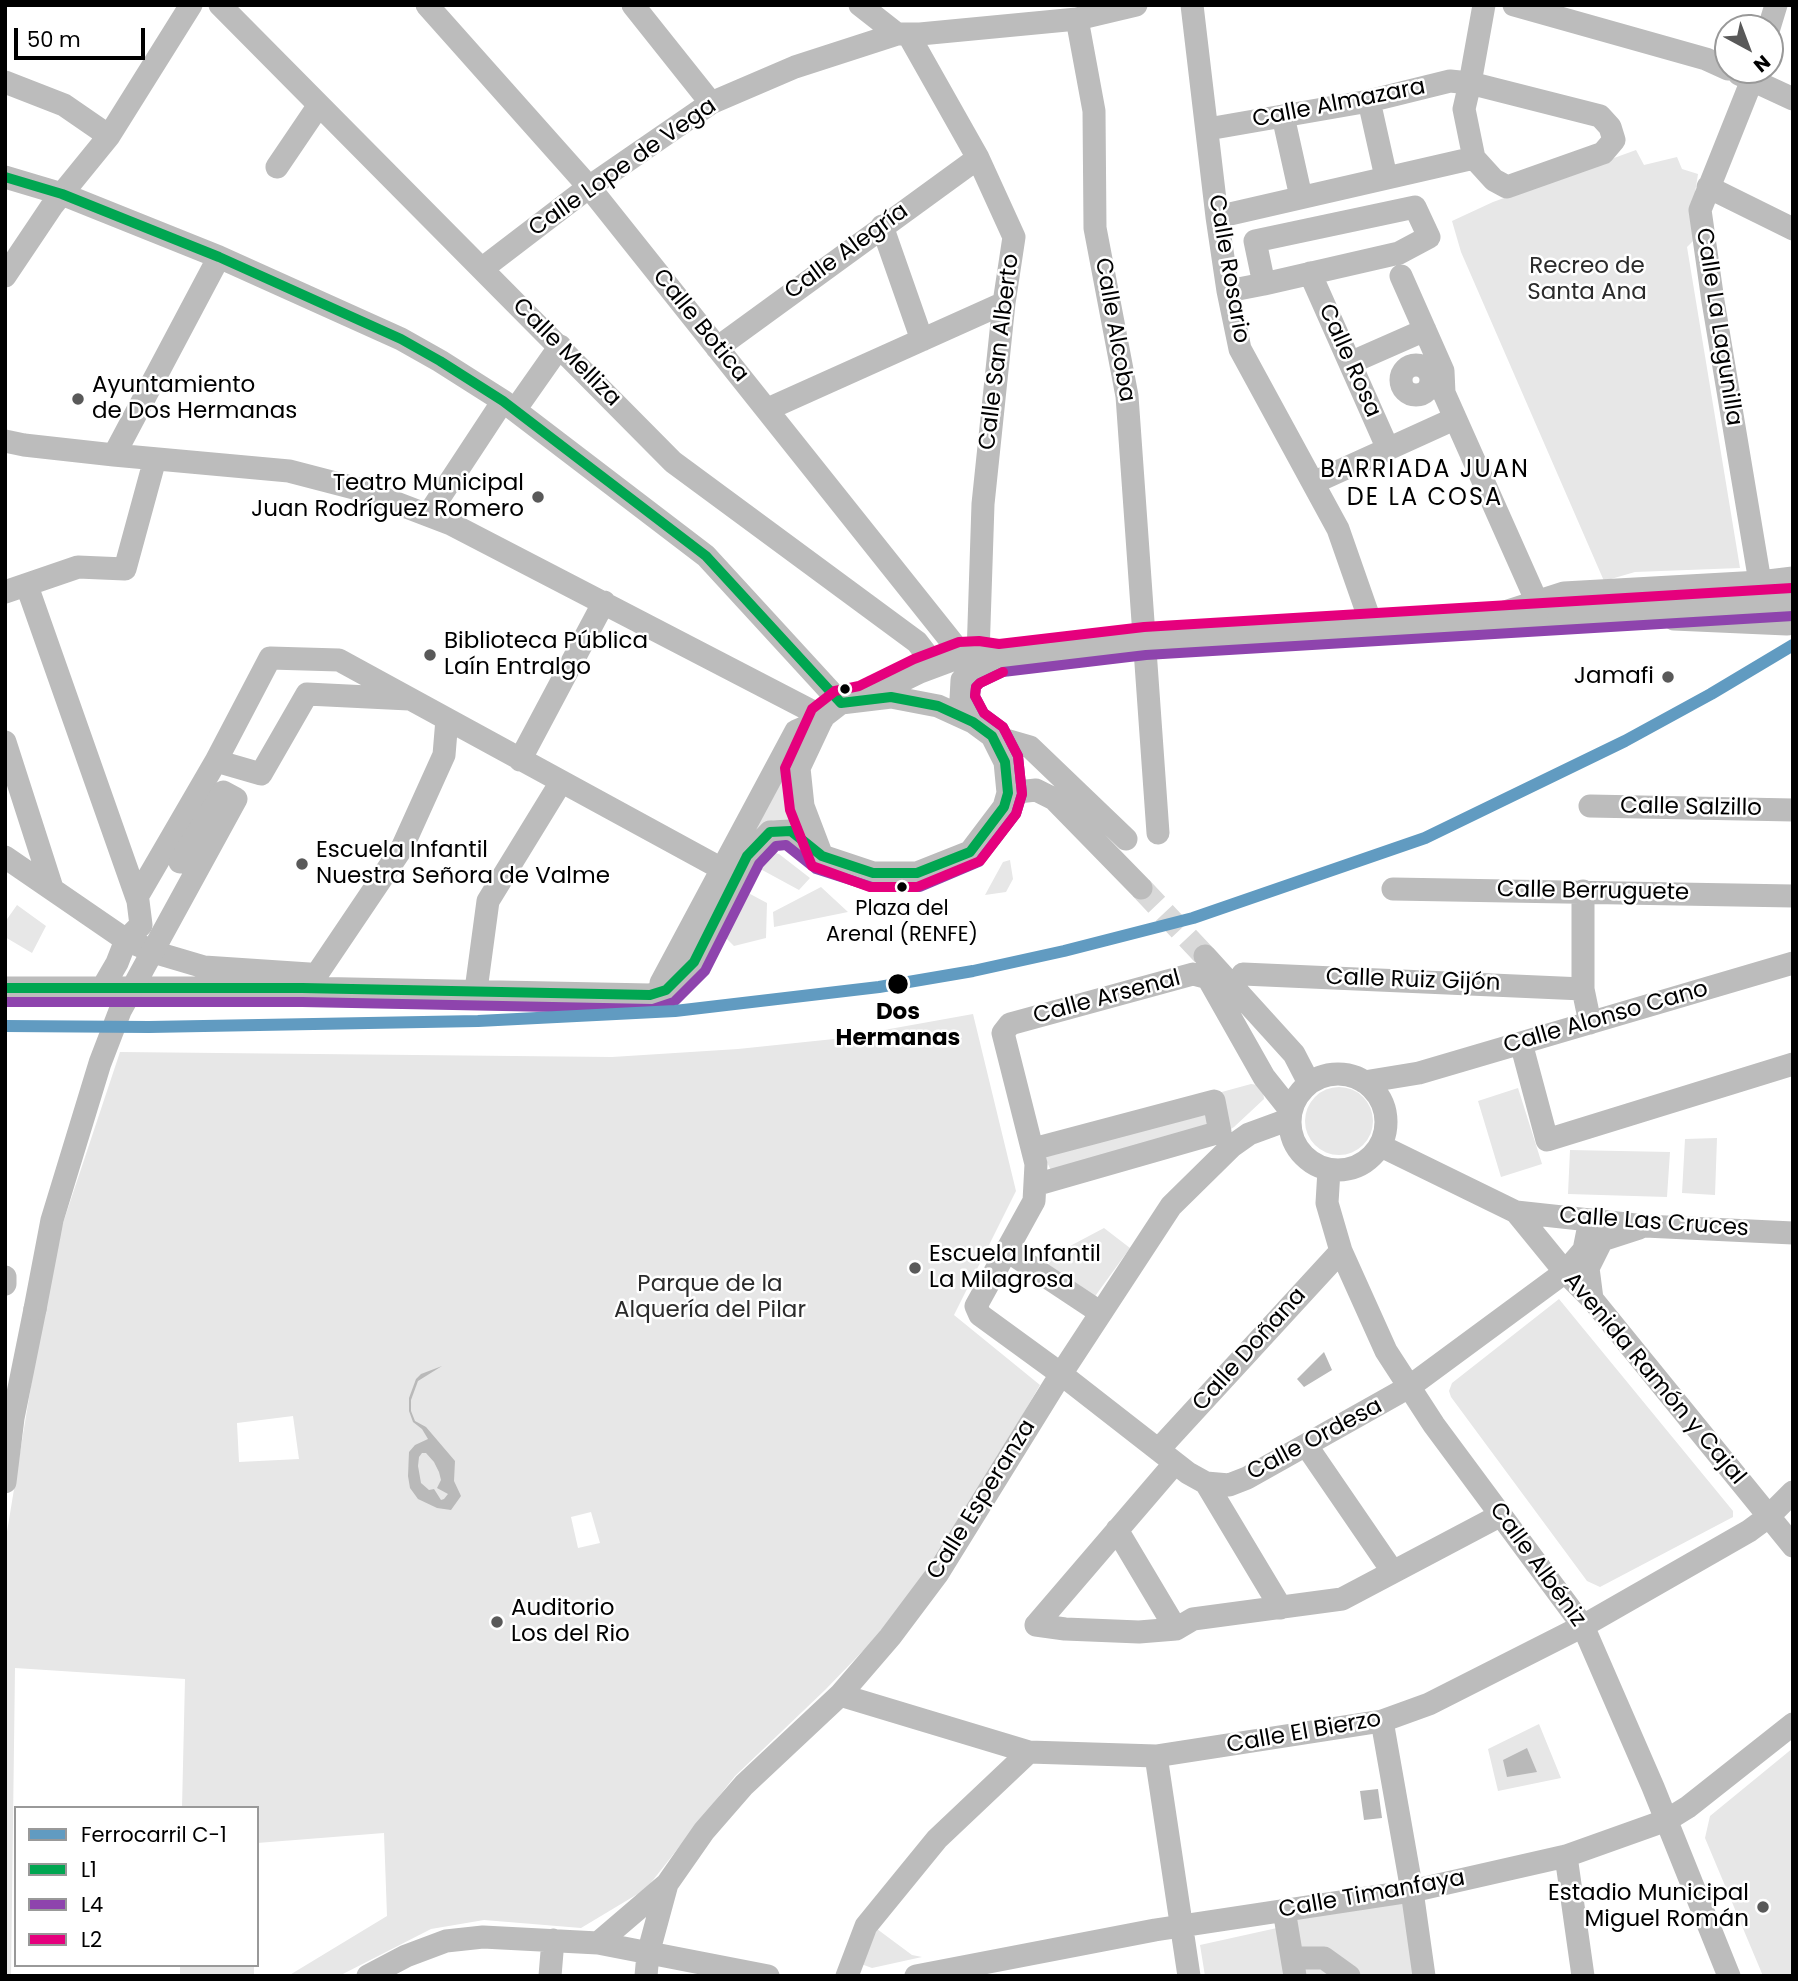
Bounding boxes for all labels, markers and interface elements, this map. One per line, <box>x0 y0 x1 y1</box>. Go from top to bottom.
scale bar <box>18 14 149 58</box>
north arrow <box>1714 14 1784 84</box>
text: 50 m <box>27 25 81 54</box>
text: N <box>1748 49 1776 79</box>
street label: Calle Almazara <box>1250 74 1428 134</box>
street label: Calle Lope de Vega <box>524 93 722 243</box>
street label: Calle Rosario <box>1201 193 1255 345</box>
street label: Calle Alegría <box>780 198 914 306</box>
street label: Calle La Lagunilla <box>1689 226 1747 428</box>
street label: Calle San Alberto <box>974 252 1026 452</box>
park label: Recreo de Santa Ana <box>1527 253 1647 307</box>
street label: Calle Alcoba <box>1088 256 1140 404</box>
street label: Calle Botica <box>646 264 754 388</box>
street label: Calle Melliza <box>506 293 626 413</box>
street label: Calle Rosa <box>1312 300 1386 422</box>
place label: Ayuntamiento de Dos Hermanas <box>92 372 297 426</box>
marker: Ayuntamiento de Dos Hermanas <box>70 391 86 407</box>
district label: BARRIADA JUAN DE LA COSA <box>1322 457 1528 513</box>
place label: Teatro Municipal Juan Rodríguez Romero <box>251 470 524 524</box>
marker: Teatro Municipal Juan Rodríguez Romero <box>530 489 546 505</box>
place label: Biblioteca Pública Laín Entralgo <box>444 628 648 682</box>
marker: Biblioteca Pública Laín Entralgo <box>422 647 438 663</box>
place label: Jamafi <box>1574 663 1654 691</box>
marker: Jamafi <box>1660 669 1676 685</box>
unlabelled marker <box>838 682 852 696</box>
street label: Calle Salzillo <box>1620 793 1762 823</box>
place label: Escuela Infantil Nuestra Señora de Valme <box>316 837 610 891</box>
marker: Escuela Infantil Nuestra Señora de Valme <box>294 856 310 872</box>
street label: Calle Berruguete <box>1497 877 1689 907</box>
marker: Plaza del Arenal (RENFE) <box>895 880 909 894</box>
place label: Plaza del Arenal (RENFE) <box>826 897 978 947</box>
street label: Calle Ruiz Gijón <box>1325 964 1501 998</box>
street label: Calle Arsenal <box>1030 965 1184 1031</box>
marker: Dos Hermanas <box>886 972 910 996</box>
street label: Calle Alonso Cano <box>1501 976 1711 1060</box>
place label: Dos Hermanas <box>836 999 960 1053</box>
street label: Calle Las Cruces <box>1558 1203 1750 1243</box>
place label: Escuela Infantil La Milagrosa <box>929 1241 1101 1295</box>
marker: Escuela Infantil La Milagrosa <box>907 1260 923 1276</box>
street label: Avenida Ramón y Cajal <box>1557 1267 1751 1491</box>
park label: Parque de la Alquería del Pilar <box>614 1271 806 1325</box>
street label: Calle Doñana <box>1187 1283 1313 1417</box>
street label: Calle Ordesa <box>1243 1393 1387 1487</box>
street label: Calle Esperanza <box>922 1415 1042 1585</box>
street label: Calle Albéniz <box>1483 1497 1591 1633</box>
place label: Auditorio Los del Rio <box>511 1595 630 1649</box>
marker: Auditorio Los del Rio <box>489 1614 505 1630</box>
street label: Calle El Bierzo <box>1225 1706 1383 1760</box>
legend <box>14 1806 259 1967</box>
text: Ferrocarril C-1 <box>81 1820 227 1849</box>
text: L1 <box>81 1855 97 1884</box>
street label: Calle Timanfaya <box>1277 1865 1467 1925</box>
place label: Estadio Municipal Miguel Román <box>1548 1880 1749 1934</box>
text: L4 <box>81 1890 103 1919</box>
marker: Estadio Municipal Miguel Román <box>1755 1899 1771 1915</box>
text: L2 <box>81 1925 102 1954</box>

